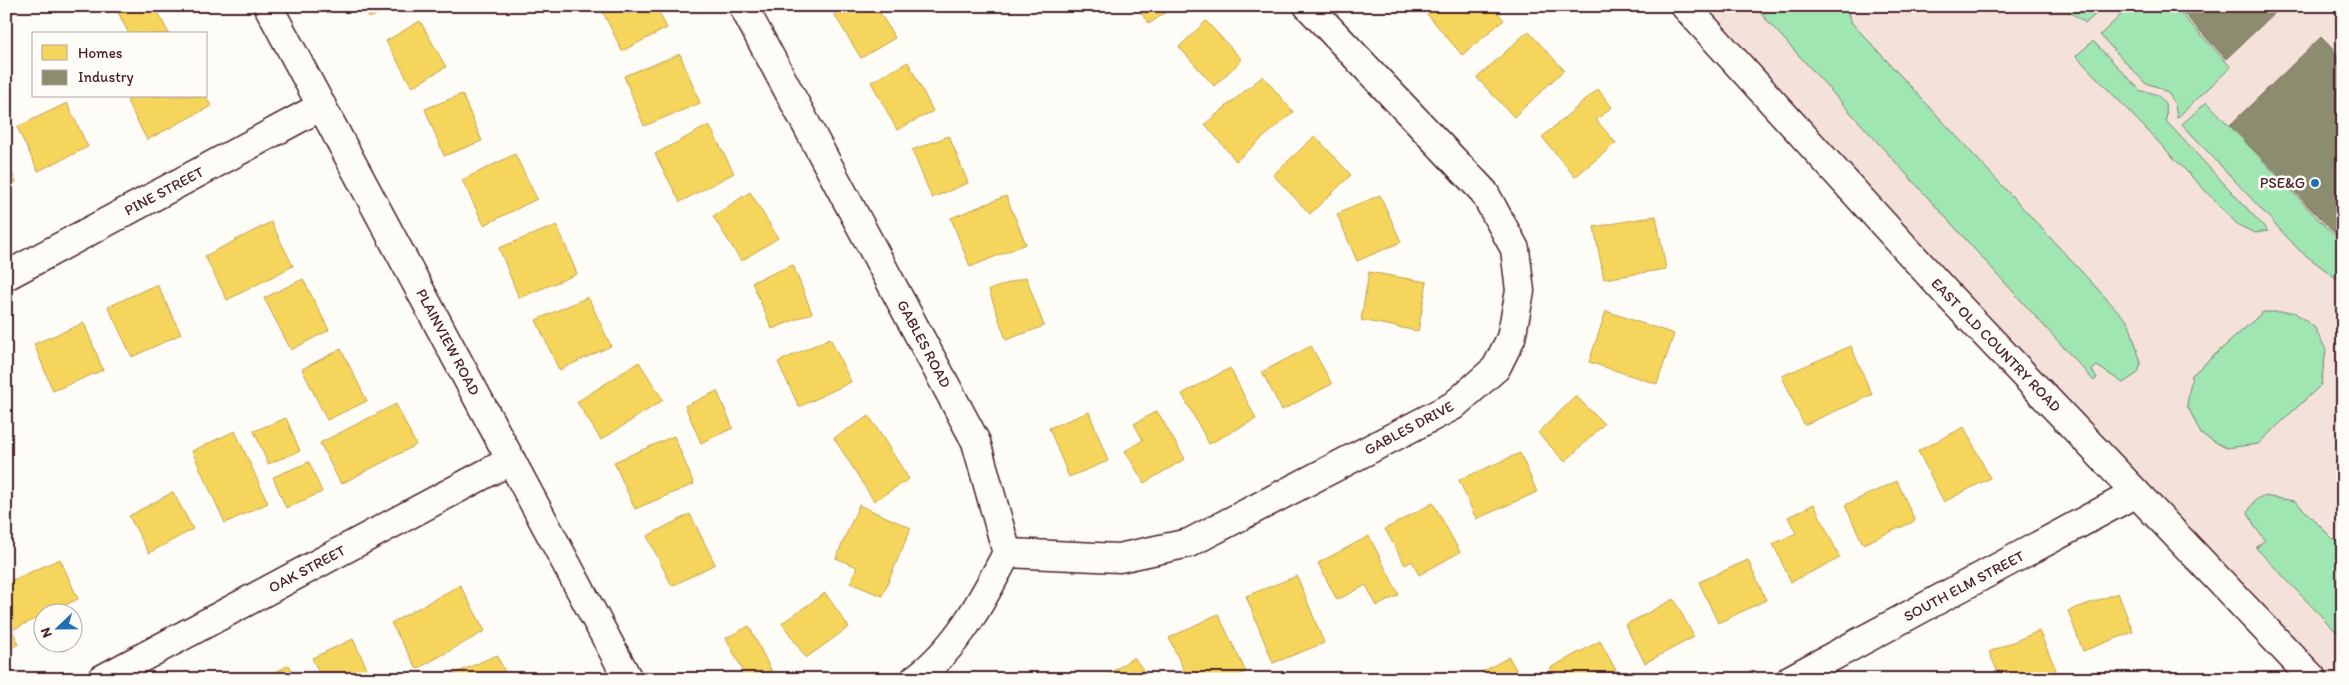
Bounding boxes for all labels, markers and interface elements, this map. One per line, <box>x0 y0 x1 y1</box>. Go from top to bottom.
legend <box>32 32 208 98</box>
text: Homes <box>78 44 123 62</box>
text: Industry <box>78 68 134 86</box>
street label: PINE STREET <box>121 162 207 219</box>
place label: PSE&G <box>2260 174 2305 192</box>
marker: PSE&G <box>2309 177 2321 189</box>
street label: EAST OLD COUNTRY ROAD <box>1927 274 2065 416</box>
street label: PLAINVIEW ROAD <box>412 286 484 399</box>
street label: GABLES ROAD <box>893 297 955 391</box>
street label: GABLES DRIVE <box>1361 397 1457 459</box>
street label: OAK STREET <box>266 541 349 597</box>
street label: SOUTH ELM STREET <box>1901 546 2028 625</box>
north arrow <box>32 602 82 652</box>
text: N <box>37 625 56 640</box>

